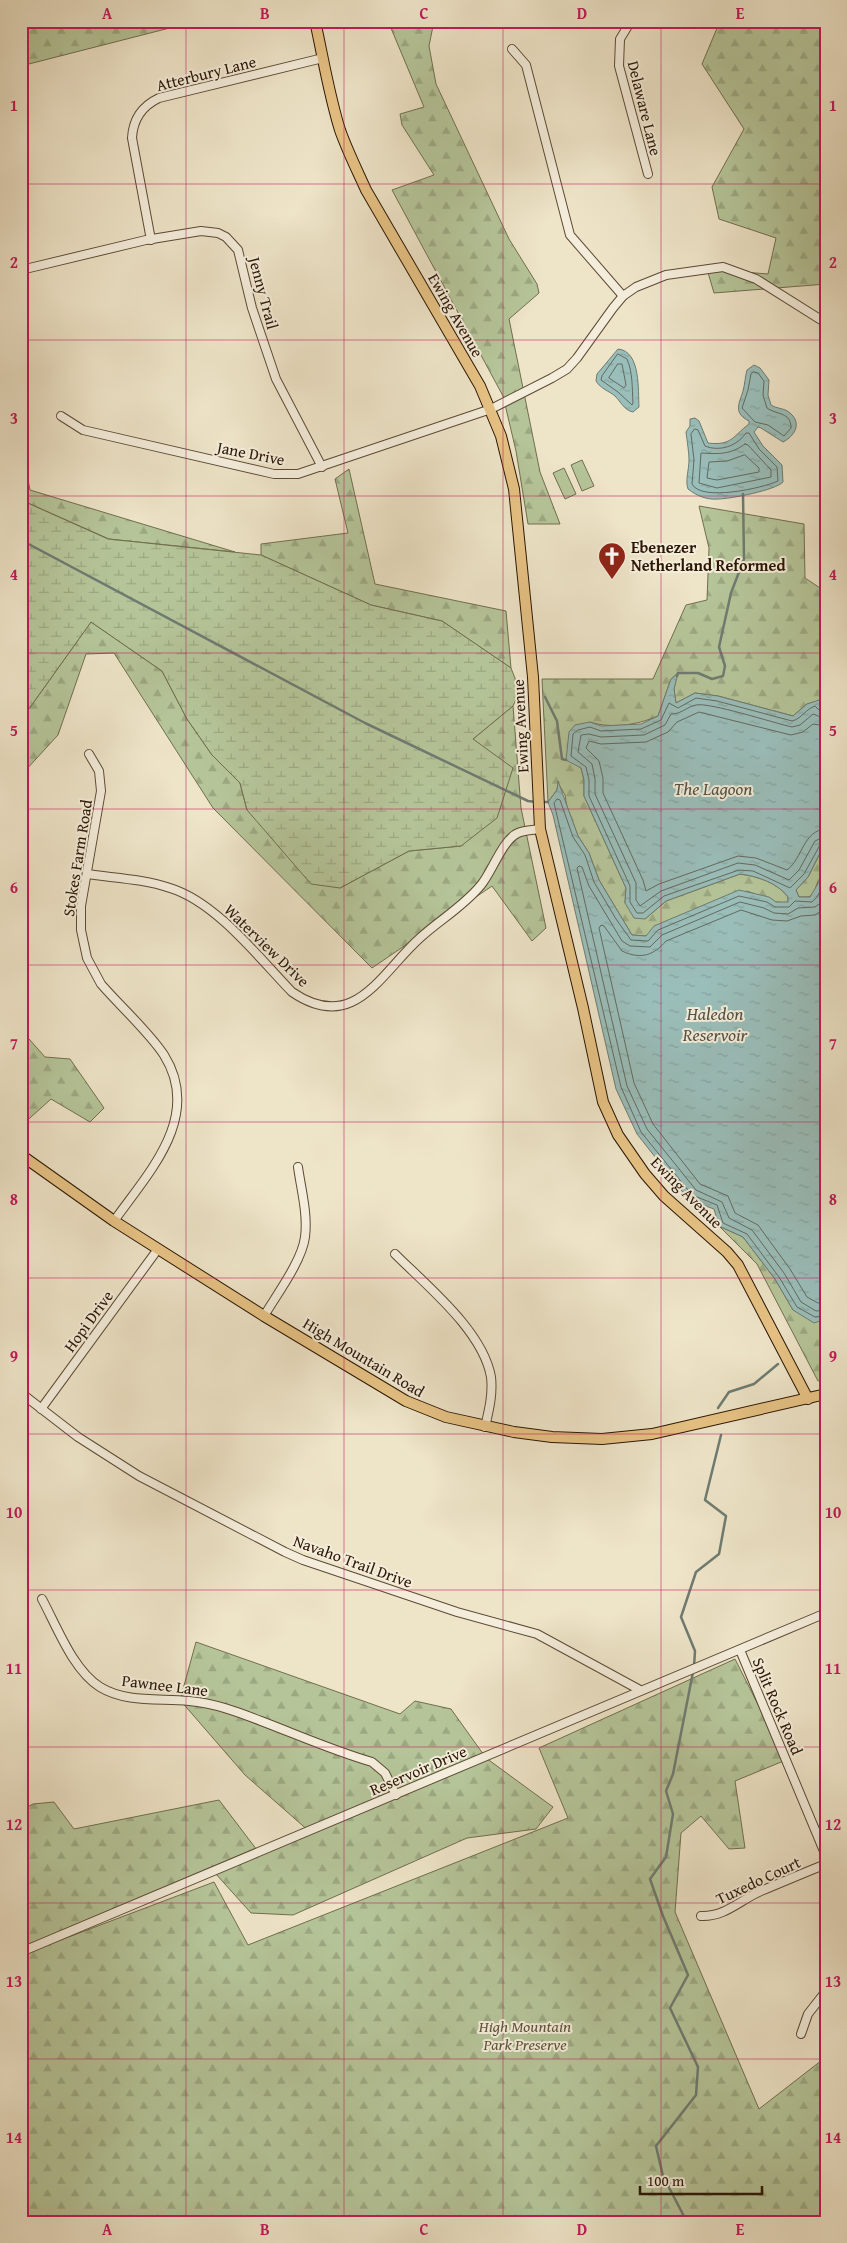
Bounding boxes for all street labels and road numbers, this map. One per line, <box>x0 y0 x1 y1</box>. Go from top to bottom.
street label: Atterbury Lane <box>154 49 258 97</box>
street label: Delaware Lane <box>622 58 668 158</box>
street label: Jenny Trail <box>242 252 285 332</box>
street label: Ewing Avenue <box>422 268 490 362</box>
street label: Jane Drive <box>213 434 287 471</box>
street label: Ewing Avenue <box>506 679 534 773</box>
street label: Stokes Farm Road <box>56 797 98 918</box>
street label: Waterview Drive <box>219 898 315 992</box>
street label: Ewing Avenue <box>645 1150 729 1234</box>
street label: Hopi Drive <box>57 1285 119 1357</box>
street label: High Mountain Road <box>299 1311 430 1403</box>
street label: Navaho Trail Drive <box>290 1528 416 1594</box>
street label: Split Rock Road <box>747 1653 810 1759</box>
street label: Pawnee Lane <box>121 1668 209 1702</box>
street label: Reservoir Drive <box>366 1739 470 1801</box>
street label: Tuxedo Court <box>712 1850 805 1910</box>

